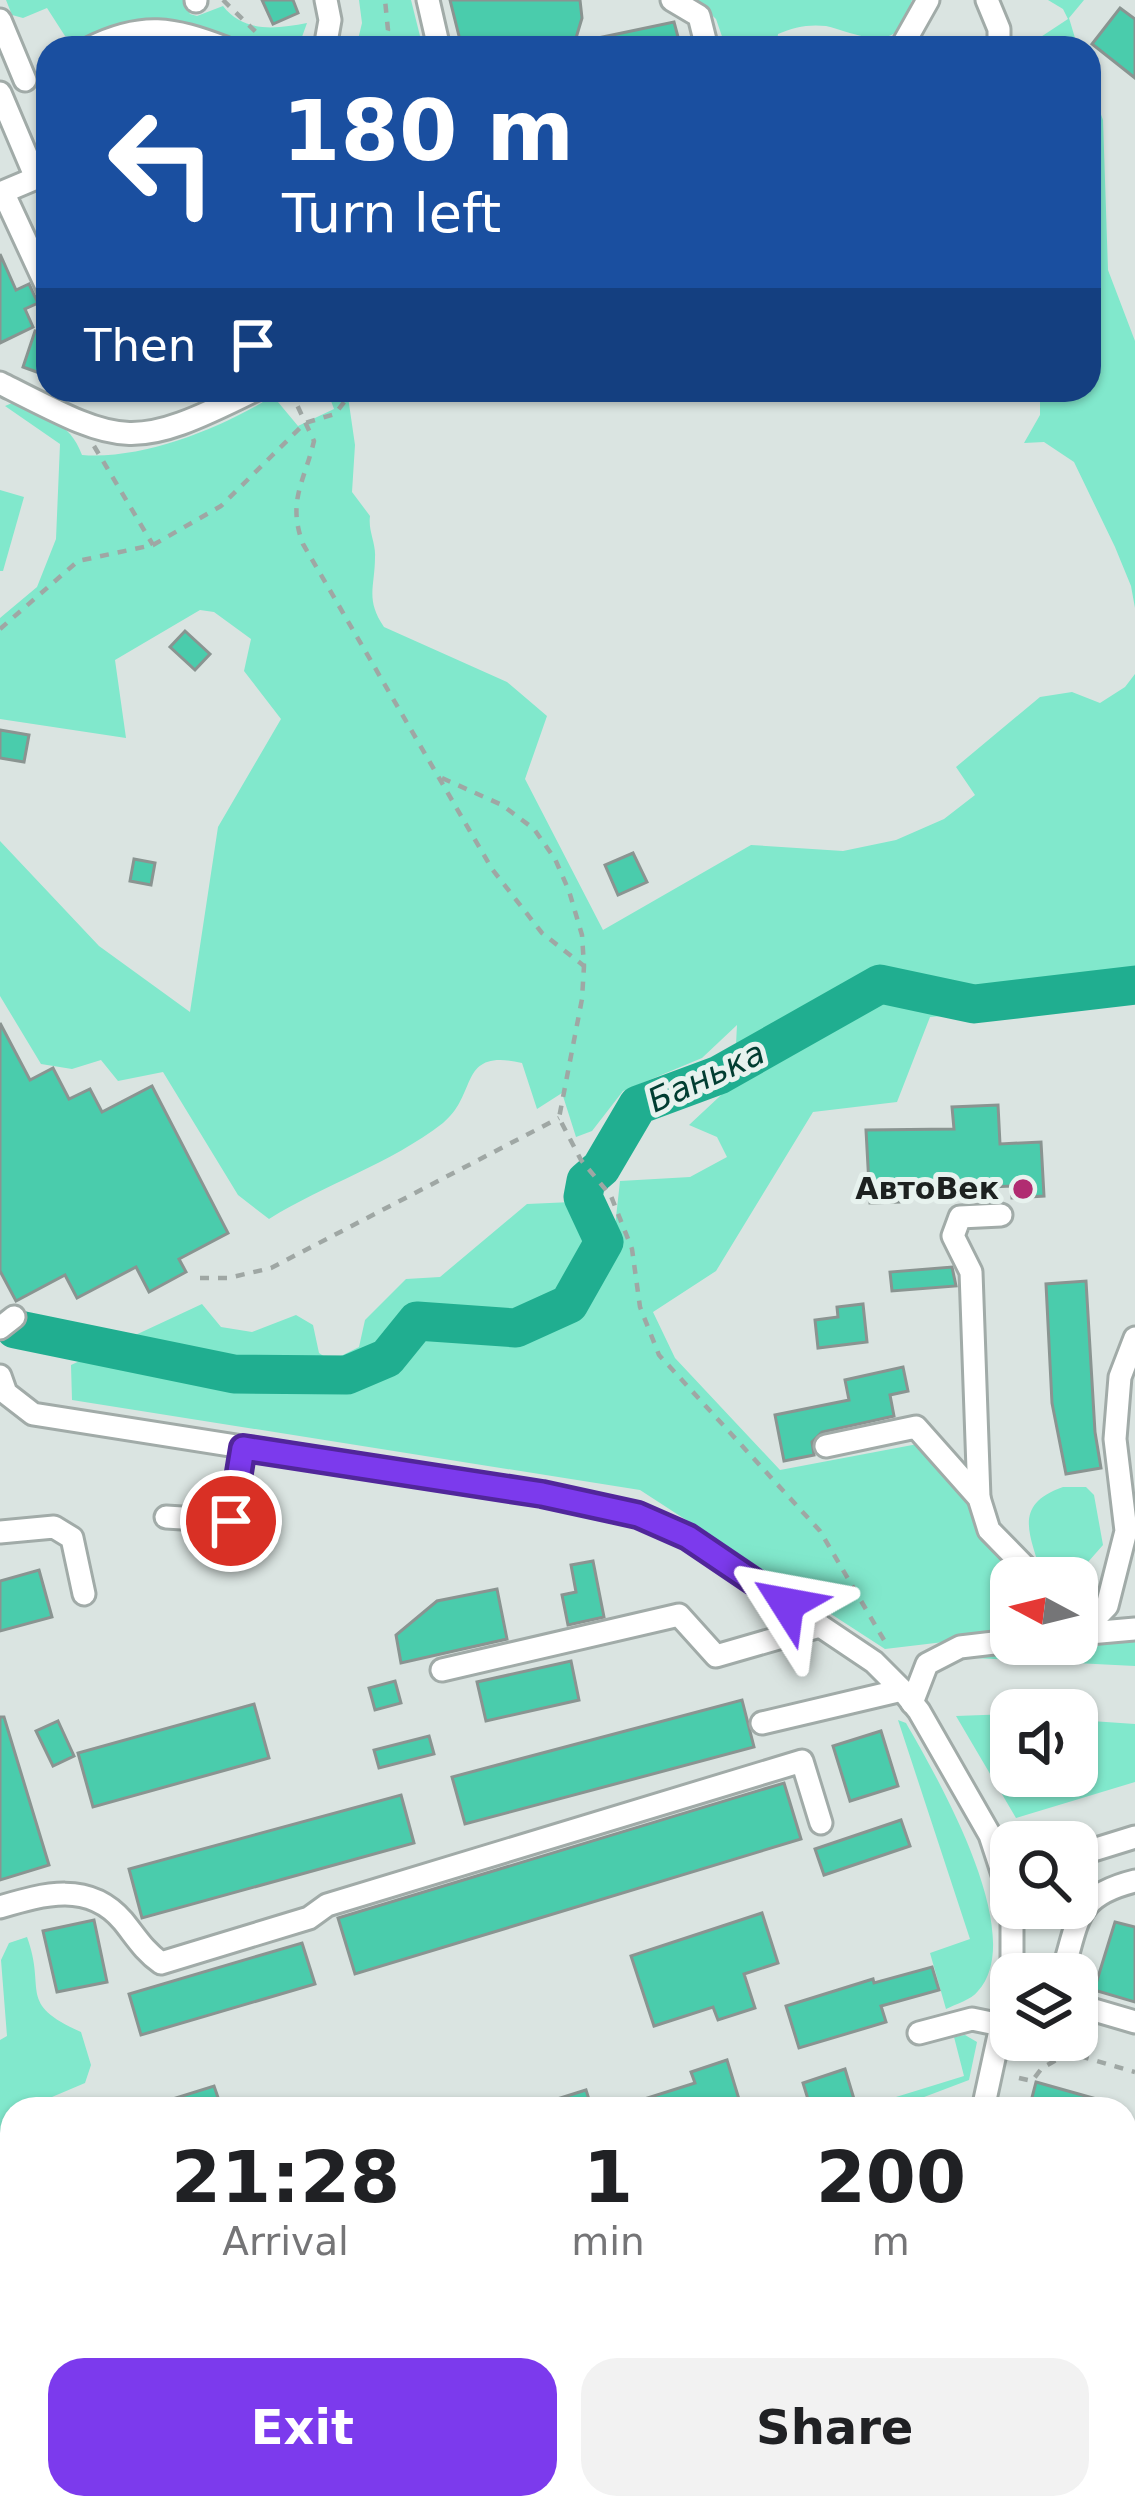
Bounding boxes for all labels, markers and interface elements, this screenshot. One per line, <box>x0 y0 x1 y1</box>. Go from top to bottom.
text: 180 m <box>282 82 574 180</box>
icon: left <box>84 84 240 240</box>
text: Turn left <box>282 182 501 245</box>
icon: arrive <box>220 312 286 378</box>
text: Then <box>84 319 196 372</box>
water label: Банька <box>642 1033 771 1120</box>
place label: АвтоВек <box>855 1171 999 1206</box>
marker: АвтоВек <box>1010 1176 1036 1202</box>
pin <box>180 1470 282 1572</box>
icon: arrive <box>198 1488 264 1554</box>
position arrow <box>724 1541 850 1667</box>
north arrow <box>990 1557 1098 1665</box>
map controls <box>990 1557 1098 2061</box>
button: sound <box>990 1689 1098 1797</box>
button: search <box>990 1821 1098 1929</box>
button: layers <box>990 1953 1098 2061</box>
text: 21:28 <box>171 2135 400 2219</box>
text: 1 <box>583 2135 633 2219</box>
text: 200 <box>816 2135 966 2219</box>
text: Arrival <box>222 2219 349 2264</box>
text: min <box>571 2219 645 2264</box>
text: m <box>872 2219 910 2264</box>
button: Exit <box>48 2358 557 2496</box>
button: Share <box>581 2358 1089 2496</box>

